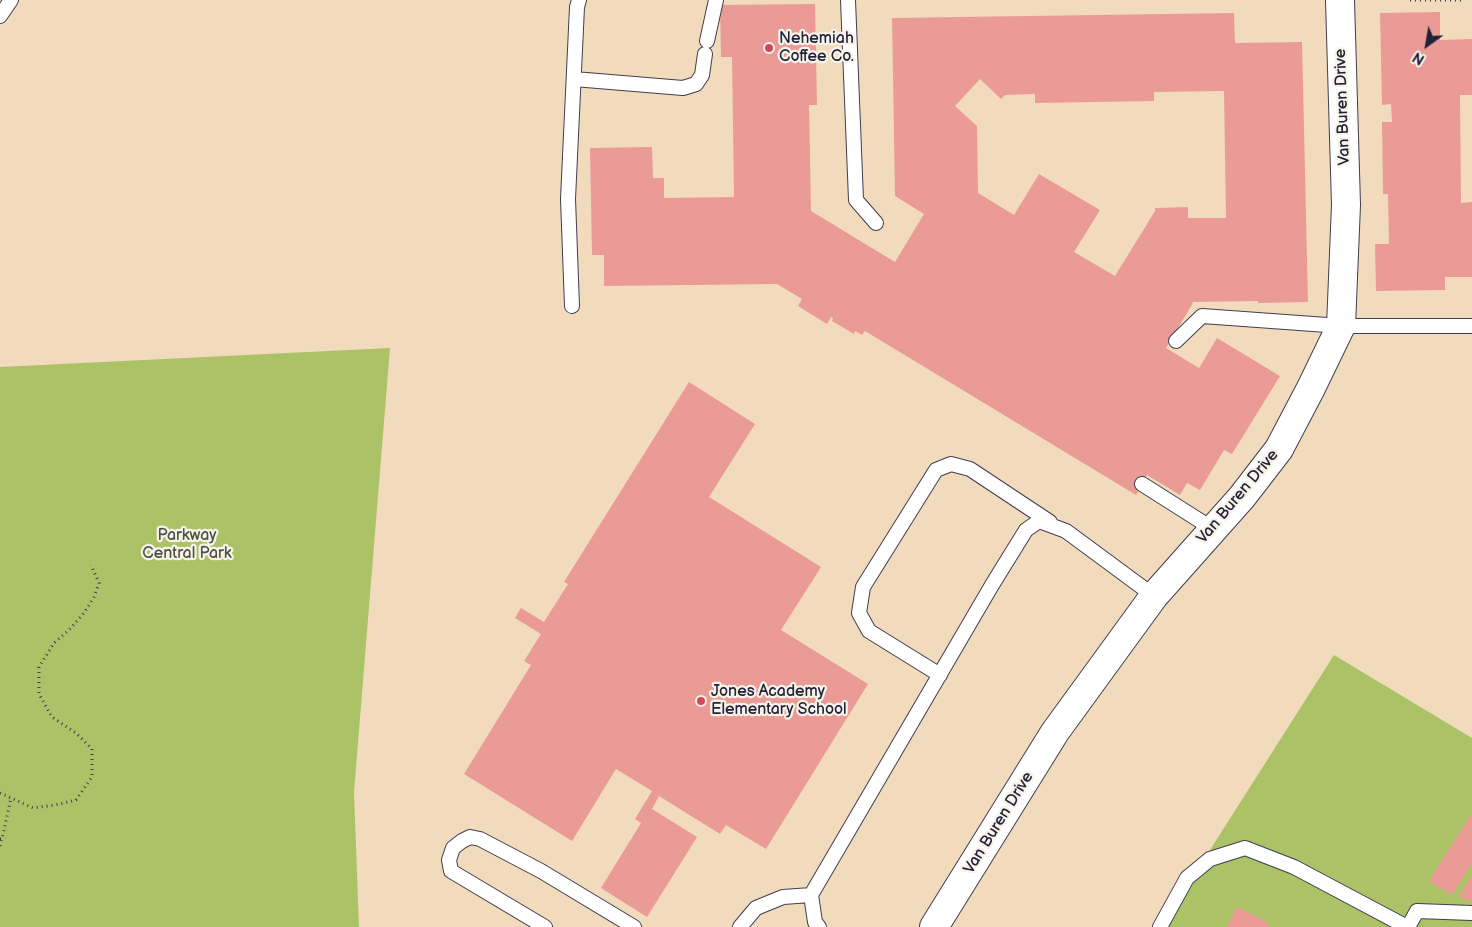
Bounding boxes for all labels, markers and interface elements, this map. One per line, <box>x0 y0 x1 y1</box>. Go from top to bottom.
north arrow <box>1402 20 1452 70</box>
place label: Nehemiah Coffee Co. <box>779 29 854 67</box>
marker: Nehemiah Coffee Co. <box>763 42 775 54</box>
street label: Van Buren Drive <box>1331 48 1355 166</box>
text: N <box>1410 48 1428 68</box>
street label: Van Buren Drive <box>1193 446 1283 548</box>
park label: Parkway Central Park <box>142 526 232 564</box>
place label: Jones Academy Elementary School <box>711 682 847 720</box>
marker: Jones Academy Elementary School <box>695 695 707 707</box>
street label: Van Buren Drive <box>960 768 1038 878</box>

